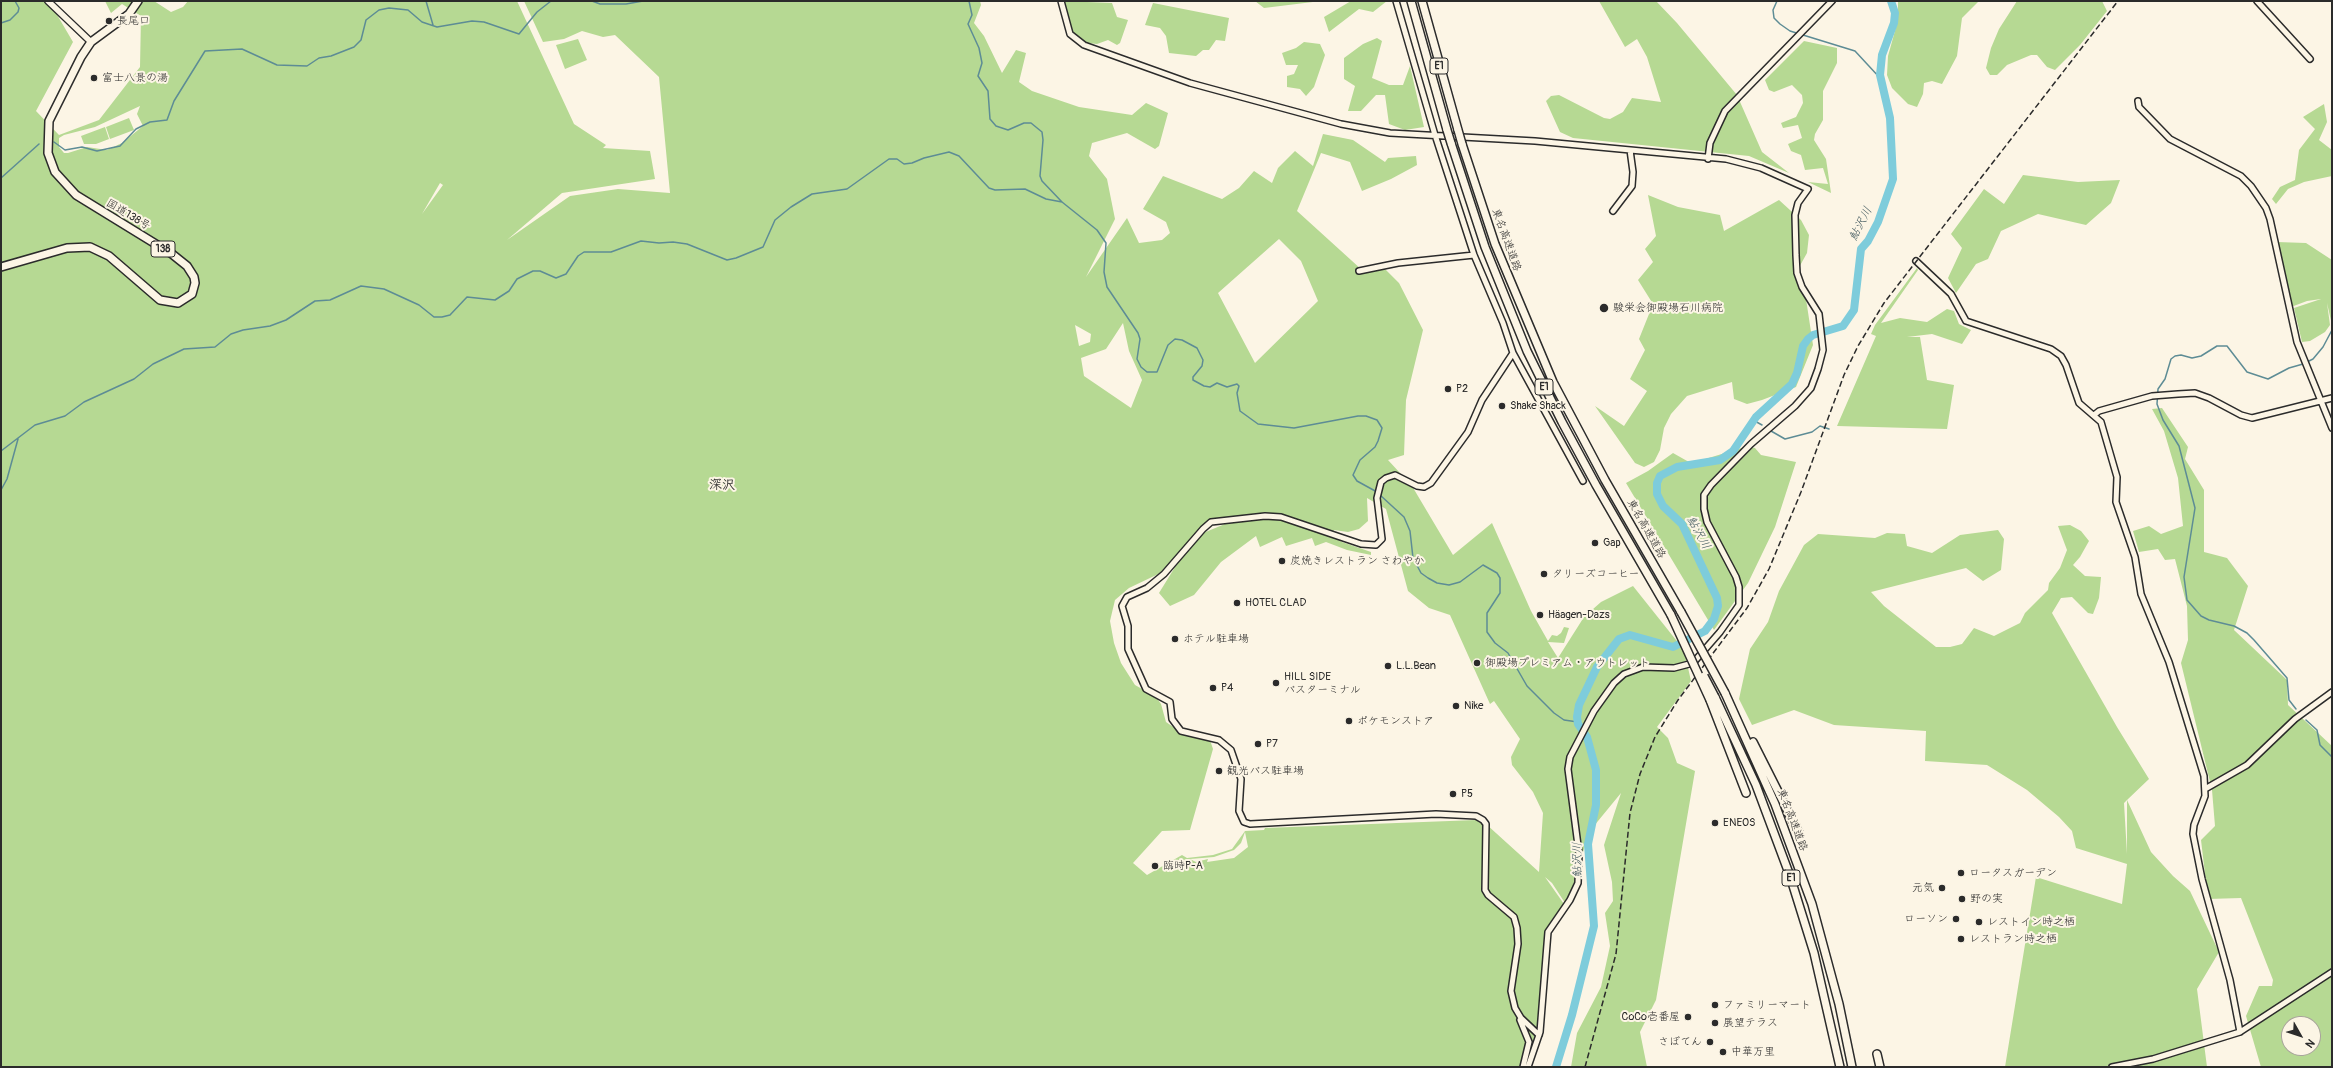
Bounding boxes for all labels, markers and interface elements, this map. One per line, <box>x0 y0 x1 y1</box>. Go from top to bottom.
place label: 長尾口 <box>117 14 150 28</box>
marker: 長尾口 <box>104 16 114 26</box>
road number: E1 <box>1430 58 1448 74</box>
place label: 富士八景の湯 <box>102 71 168 85</box>
marker: 富士八景の湯 <box>89 73 99 83</box>
street label: 国道138号 <box>104 197 152 233</box>
water label: 鮎沢川 <box>1846 205 1876 243</box>
street label: 東名高速道路 <box>1489 207 1523 273</box>
road number: 138 <box>151 241 175 257</box>
place label: 駿栄会御殿場石川病院 <box>1613 301 1723 315</box>
marker: 駿栄会御殿場石川病院 <box>1598 302 1610 314</box>
road number: E1 <box>1535 379 1553 395</box>
place label: P2 <box>1456 382 1468 396</box>
marker: P2 <box>1443 384 1453 394</box>
place label: Shake Shack <box>1510 399 1566 413</box>
marker: Shake Shack <box>1497 401 1507 411</box>
district label: 深沢 <box>709 478 735 494</box>
street label: 東名高速道路 <box>1624 497 1668 561</box>
water label: 鮎沢川 <box>1683 514 1713 552</box>
place label: Gap <box>1603 536 1621 550</box>
marker: Gap <box>1590 538 1600 548</box>
place label: 炭焼きレストラン さわやか <box>1290 554 1424 568</box>
marker: 炭焼きレストラン さわやか <box>1277 556 1287 566</box>
place label: タリーズコーヒー <box>1552 567 1639 581</box>
marker: タリーズコーヒー <box>1539 569 1549 579</box>
place label: HOTEL CLAD <box>1245 596 1306 610</box>
marker: HOTEL CLAD <box>1232 598 1242 608</box>
place label: Häagen-Dazs <box>1548 608 1610 622</box>
marker: Häagen-Dazs <box>1535 610 1545 620</box>
place label: ホテル駐車場 <box>1183 632 1249 646</box>
marker: ホテル駐車場 <box>1170 634 1180 644</box>
place label: 御殿場プレミアム・アウトレット <box>1485 656 1650 670</box>
marker: 御殿場プレミアム・アウトレット <box>1472 658 1482 668</box>
place label: L.L.Bean <box>1396 659 1436 673</box>
marker: L.L.Bean <box>1383 661 1393 671</box>
place label: HILL SIDE バスターミナル <box>1284 670 1361 696</box>
marker: HILL SIDE バスターミナル <box>1271 678 1281 688</box>
place label: P4 <box>1221 681 1233 695</box>
marker: P4 <box>1208 683 1218 693</box>
place label: Nike <box>1464 699 1483 713</box>
marker: Nike <box>1451 701 1461 711</box>
place label: ポケモンストア <box>1357 714 1434 728</box>
marker: ポケモンストア <box>1344 716 1354 726</box>
place label: P7 <box>1266 737 1278 751</box>
marker: P7 <box>1253 739 1263 749</box>
place label: 観光バス駐車場 <box>1227 764 1304 778</box>
marker: 観光バス駐車場 <box>1214 766 1224 776</box>
place label: P5 <box>1461 787 1473 801</box>
street label: 東名高速道路 <box>1774 787 1810 853</box>
marker: P5 <box>1448 789 1458 799</box>
place label: ENEOS <box>1723 816 1755 830</box>
marker: ENEOS <box>1710 818 1720 828</box>
water label: 鮎沢川 <box>1570 842 1586 878</box>
place label: 臨時P-A <box>1163 859 1203 873</box>
marker: 臨時P-A <box>1150 861 1160 871</box>
place label: ロータスガーデン <box>1969 866 2057 880</box>
marker: ロータスガーデン <box>1956 868 1966 878</box>
road number: E1 <box>1782 870 1800 886</box>
place label: 元気 <box>1912 881 1934 895</box>
marker: 元気 <box>1937 883 1947 893</box>
place label: 野の実 <box>1970 892 2003 906</box>
marker: 野の実 <box>1957 894 1967 904</box>
place label: ローソン <box>1904 912 1948 926</box>
marker: ローソン <box>1951 914 1961 924</box>
place label: レストイン時之栖 <box>1987 915 2075 929</box>
marker: レストイン時之栖 <box>1974 917 1984 927</box>
place label: レストラン時之栖 <box>1969 932 2057 946</box>
marker: レストラン時之栖 <box>1956 934 1966 944</box>
place label: ファミリーマート <box>1723 998 1811 1012</box>
marker: ファミリーマート <box>1710 1000 1720 1010</box>
place label: CoCo壱番屋 <box>1622 1010 1680 1024</box>
marker: CoCo壱番屋 <box>1683 1012 1693 1022</box>
place label: 展望テラス <box>1723 1016 1778 1030</box>
north arrow <box>2281 1016 2321 1056</box>
marker: 展望テラス <box>1710 1018 1720 1028</box>
place label: さぼてん <box>1658 1035 1702 1049</box>
text: N <box>2303 1036 2317 1050</box>
marker: さぼてん <box>1705 1037 1715 1047</box>
place label: 中華万里 <box>1731 1045 1775 1059</box>
marker: 中華万里 <box>1718 1047 1728 1057</box>

